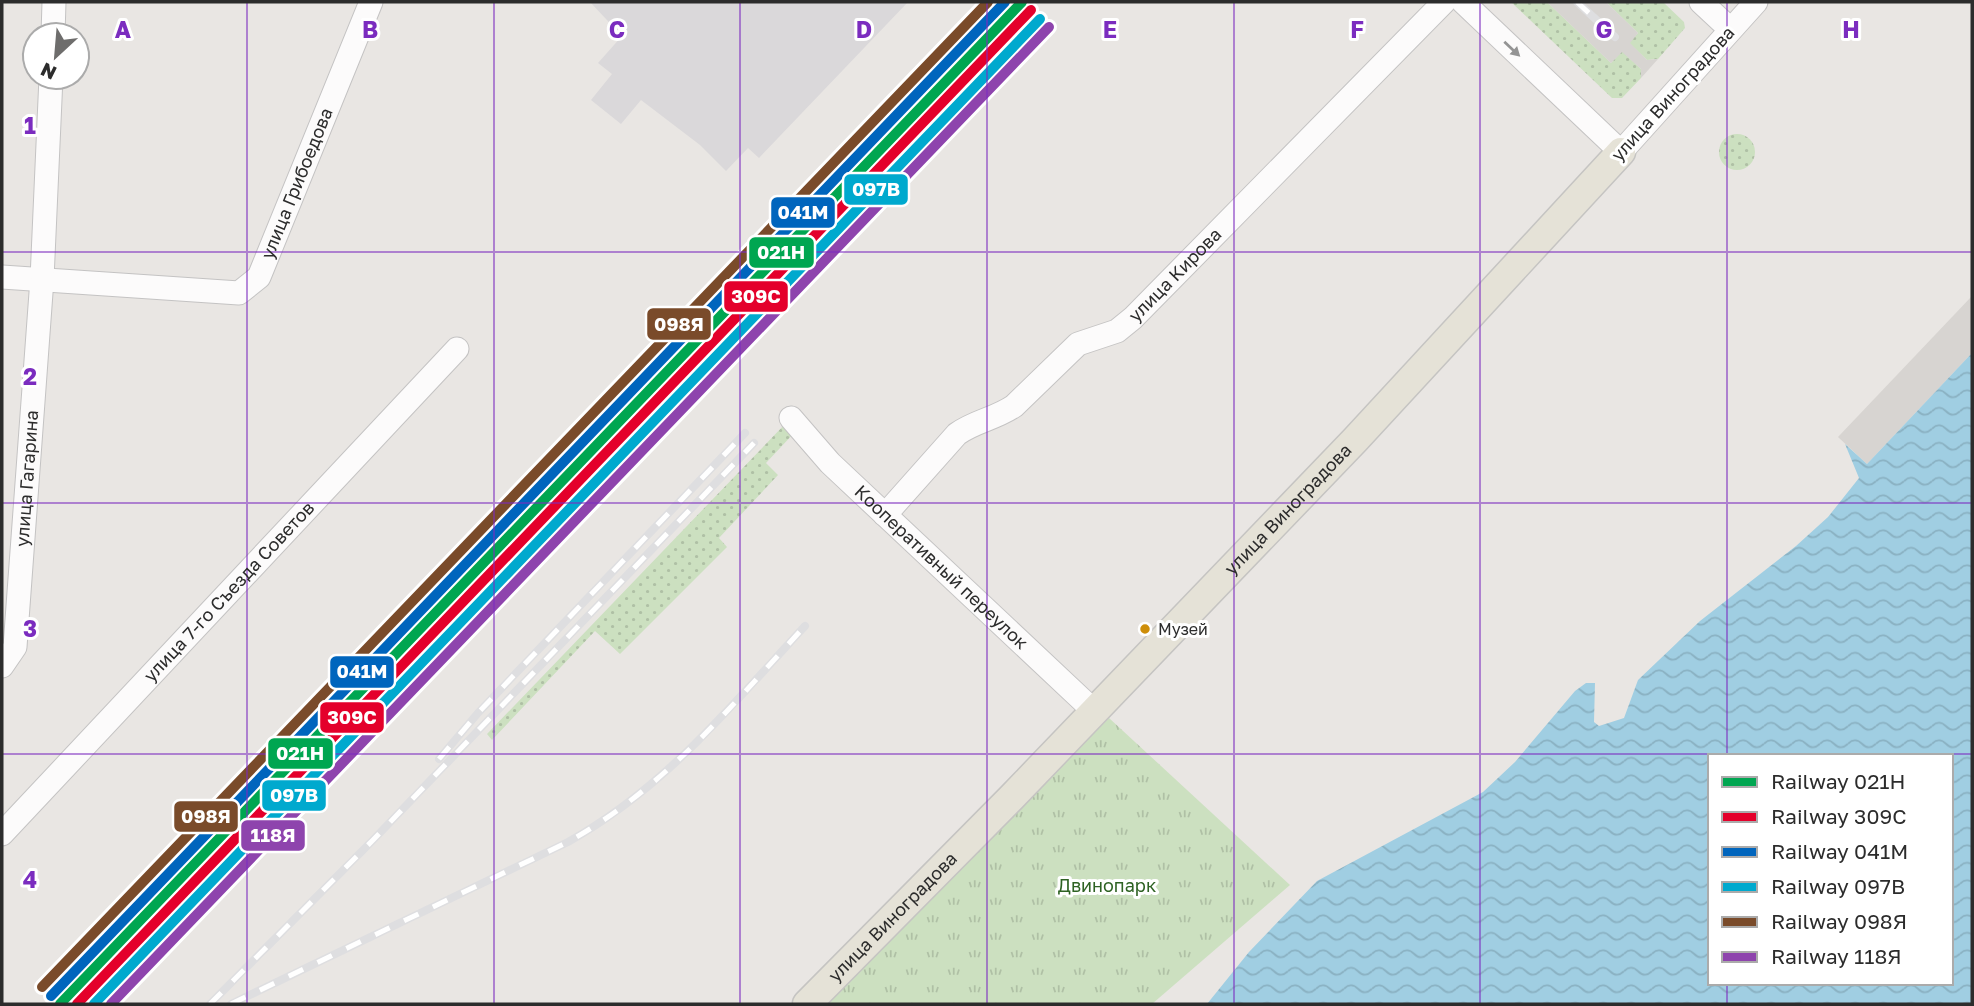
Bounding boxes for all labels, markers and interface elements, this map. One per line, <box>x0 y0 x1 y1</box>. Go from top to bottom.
text: A <box>115 15 132 43</box>
text: B <box>362 15 378 43</box>
text: C <box>609 15 625 43</box>
text: D <box>856 15 872 43</box>
text: E <box>1103 15 1117 43</box>
text: F <box>1350 15 1364 43</box>
text: G <box>1596 15 1612 43</box>
text: H <box>1842 15 1860 43</box>
north arrow <box>21 21 91 91</box>
street label: улица Виноградова <box>1606 21 1739 165</box>
one-way arrow <box>1504 40 1521 57</box>
text: N <box>37 58 60 85</box>
street label: улица Грибоедова <box>256 104 337 262</box>
text: 1 <box>24 111 36 139</box>
line badge: 097В <box>843 173 909 206</box>
text: 097В <box>852 177 900 200</box>
line badge: 041М <box>770 196 836 229</box>
text: 041М <box>778 200 828 223</box>
street label: улица Кирова <box>1123 223 1225 326</box>
line badge: 021Н <box>748 236 815 269</box>
text: 021Н <box>757 240 805 263</box>
line badge: 309С <box>723 280 789 313</box>
text: 309С <box>731 284 781 307</box>
line badge: 098Я <box>646 307 712 341</box>
text: 098Я <box>654 312 704 335</box>
text: 2 <box>23 362 37 390</box>
street label: улица Гагарина <box>10 409 42 548</box>
street label: улица Виноградова <box>1219 439 1356 579</box>
street label: Кооперативный переулок <box>851 480 1033 653</box>
street label: улица 7-го Съезда Советов <box>139 496 318 686</box>
text: 3 <box>23 614 37 642</box>
place label: Музей <box>1158 619 1208 639</box>
marker: Музей <box>1138 622 1152 636</box>
line badge: 041М <box>329 655 395 689</box>
text: 041М <box>337 659 387 682</box>
line badge: 309С <box>319 701 385 734</box>
text: 309С <box>327 705 377 728</box>
line badge: 021Н <box>267 737 334 770</box>
text: 021Н <box>276 741 324 764</box>
legend <box>1708 754 1953 985</box>
text: Railway 021Н <box>1771 768 1905 794</box>
line badge: 097В <box>261 779 327 812</box>
text: 097В <box>270 783 318 806</box>
line badge: 098Я <box>173 800 239 833</box>
text: Railway 309С <box>1771 803 1906 829</box>
text: 098Я <box>181 804 231 827</box>
line badge: 118Я <box>240 819 306 852</box>
text: 118Я <box>250 823 296 846</box>
text: Railway 041М <box>1771 838 1908 864</box>
street label: улица Виноградова <box>823 847 961 986</box>
text: 4 <box>23 865 37 893</box>
text: Railway 097В <box>1771 873 1905 899</box>
park label: Двинопарк <box>1058 874 1156 896</box>
text: Railway 098Я <box>1771 908 1907 934</box>
text: Railway 118Я <box>1771 943 1902 969</box>

